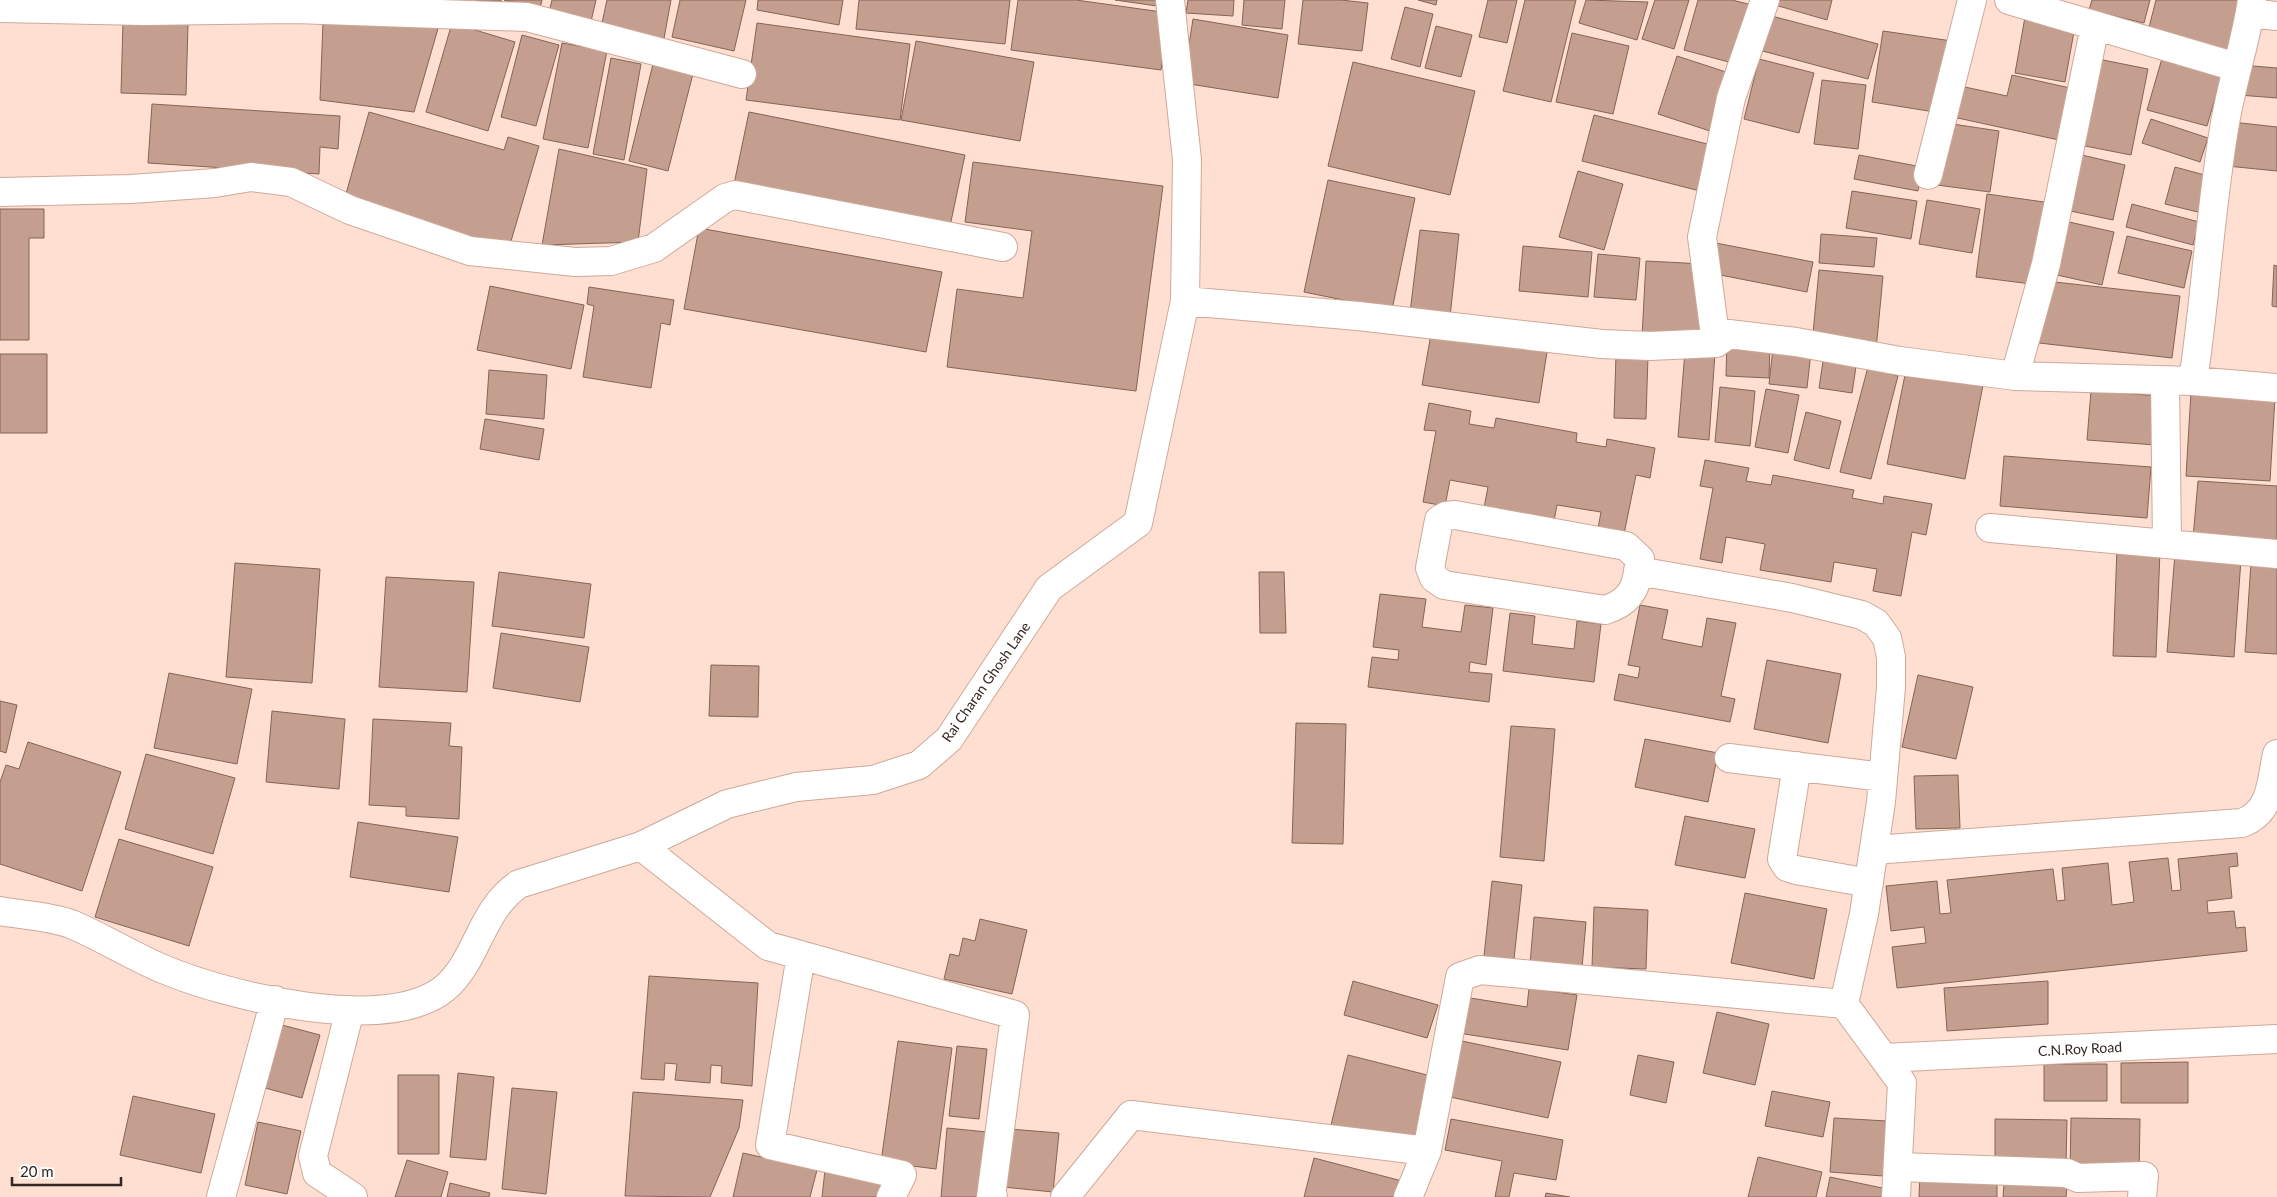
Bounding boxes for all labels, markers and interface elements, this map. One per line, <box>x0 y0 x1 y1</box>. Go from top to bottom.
street label: Rai Charan Ghosh Lane <box>938 618 1033 745</box>
street label: C.N.Roy Road <box>2037 1038 2122 1059</box>
scale bar <box>12 1154 121 1186</box>
text: 20 m <box>20 1162 54 1180</box>

